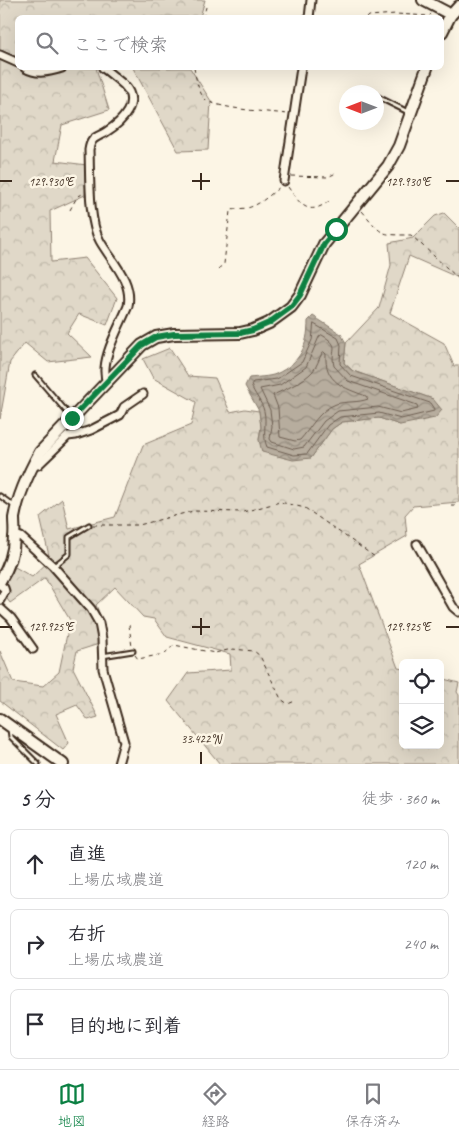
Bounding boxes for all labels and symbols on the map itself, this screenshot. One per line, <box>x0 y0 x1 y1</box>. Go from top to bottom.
north arrow <box>339 85 384 130</box>
text: 129.930°E <box>29 174 75 190</box>
text: 129.930°E <box>386 174 432 190</box>
route start <box>325 218 348 241</box>
route end <box>61 407 84 430</box>
text: 129.925°E <box>29 619 75 635</box>
text: 129.925°E <box>386 619 432 635</box>
text: 33.422°N <box>181 731 223 747</box>

